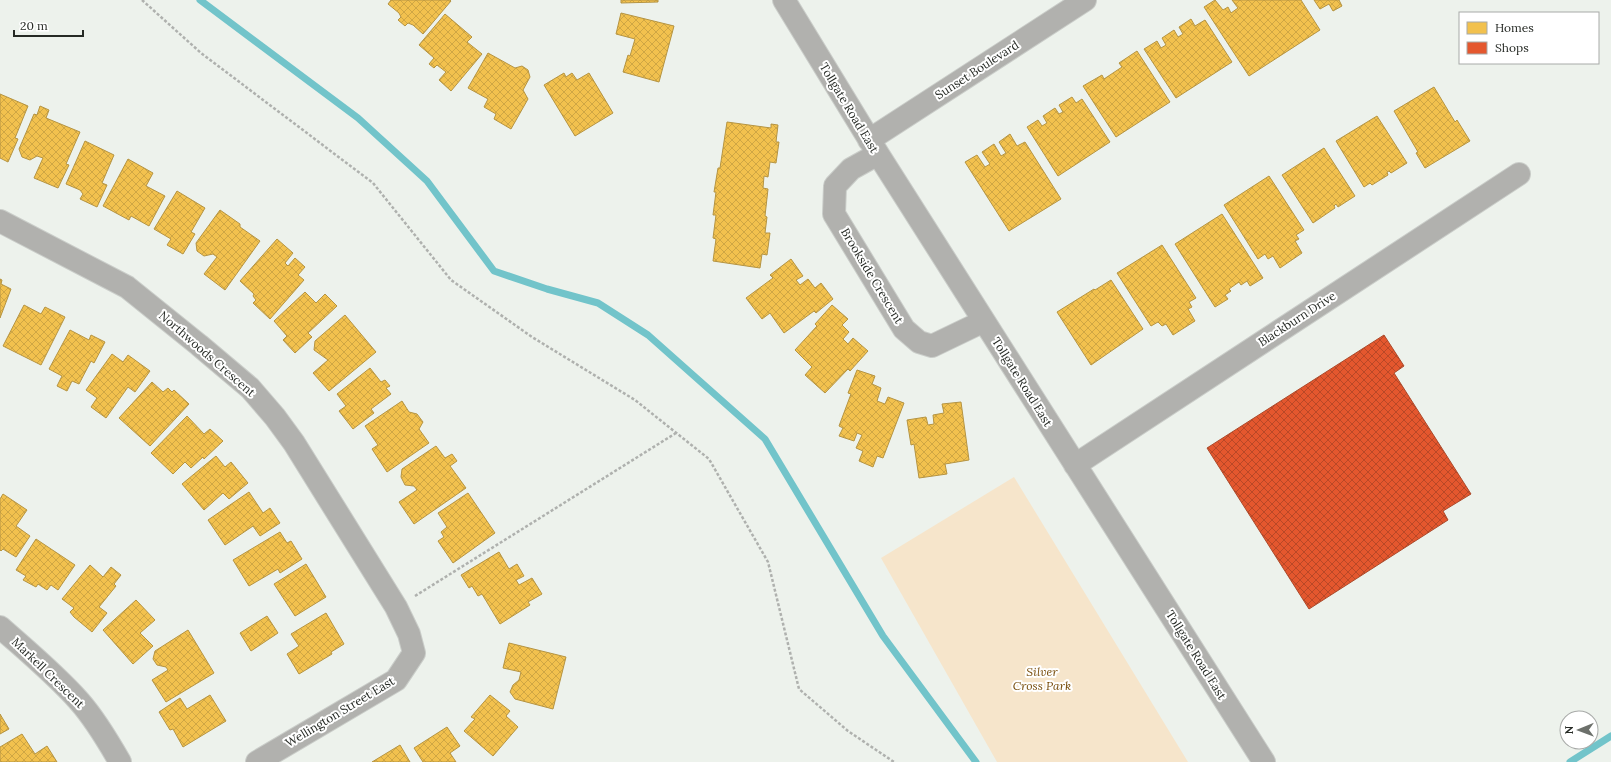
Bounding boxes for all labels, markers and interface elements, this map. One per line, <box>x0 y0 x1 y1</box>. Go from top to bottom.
scale bar <box>14 12 83 38</box>
legend <box>1459 12 1599 64</box>
text: 20 m <box>20 18 48 33</box>
text: Homes <box>1495 20 1534 35</box>
street label: Sunset Boulevard <box>932 37 1021 102</box>
text: Shops <box>1495 40 1529 55</box>
street label: Tollgate Road East <box>817 60 882 156</box>
street label: Brookside Crescent <box>838 225 907 327</box>
street label: Blackburn Drive <box>1255 288 1339 349</box>
street label: Northwoods Crescent <box>156 308 259 400</box>
street label: Tollgate Road East <box>989 334 1056 429</box>
street label: Tollgate Road East <box>1163 607 1230 702</box>
street label: Markell Crescent <box>9 634 88 711</box>
park label: Silver Cross Park <box>1013 664 1071 693</box>
street label: Wellington Street East <box>282 673 397 750</box>
north arrow <box>1559 710 1599 750</box>
text: N <box>1562 725 1576 735</box>

